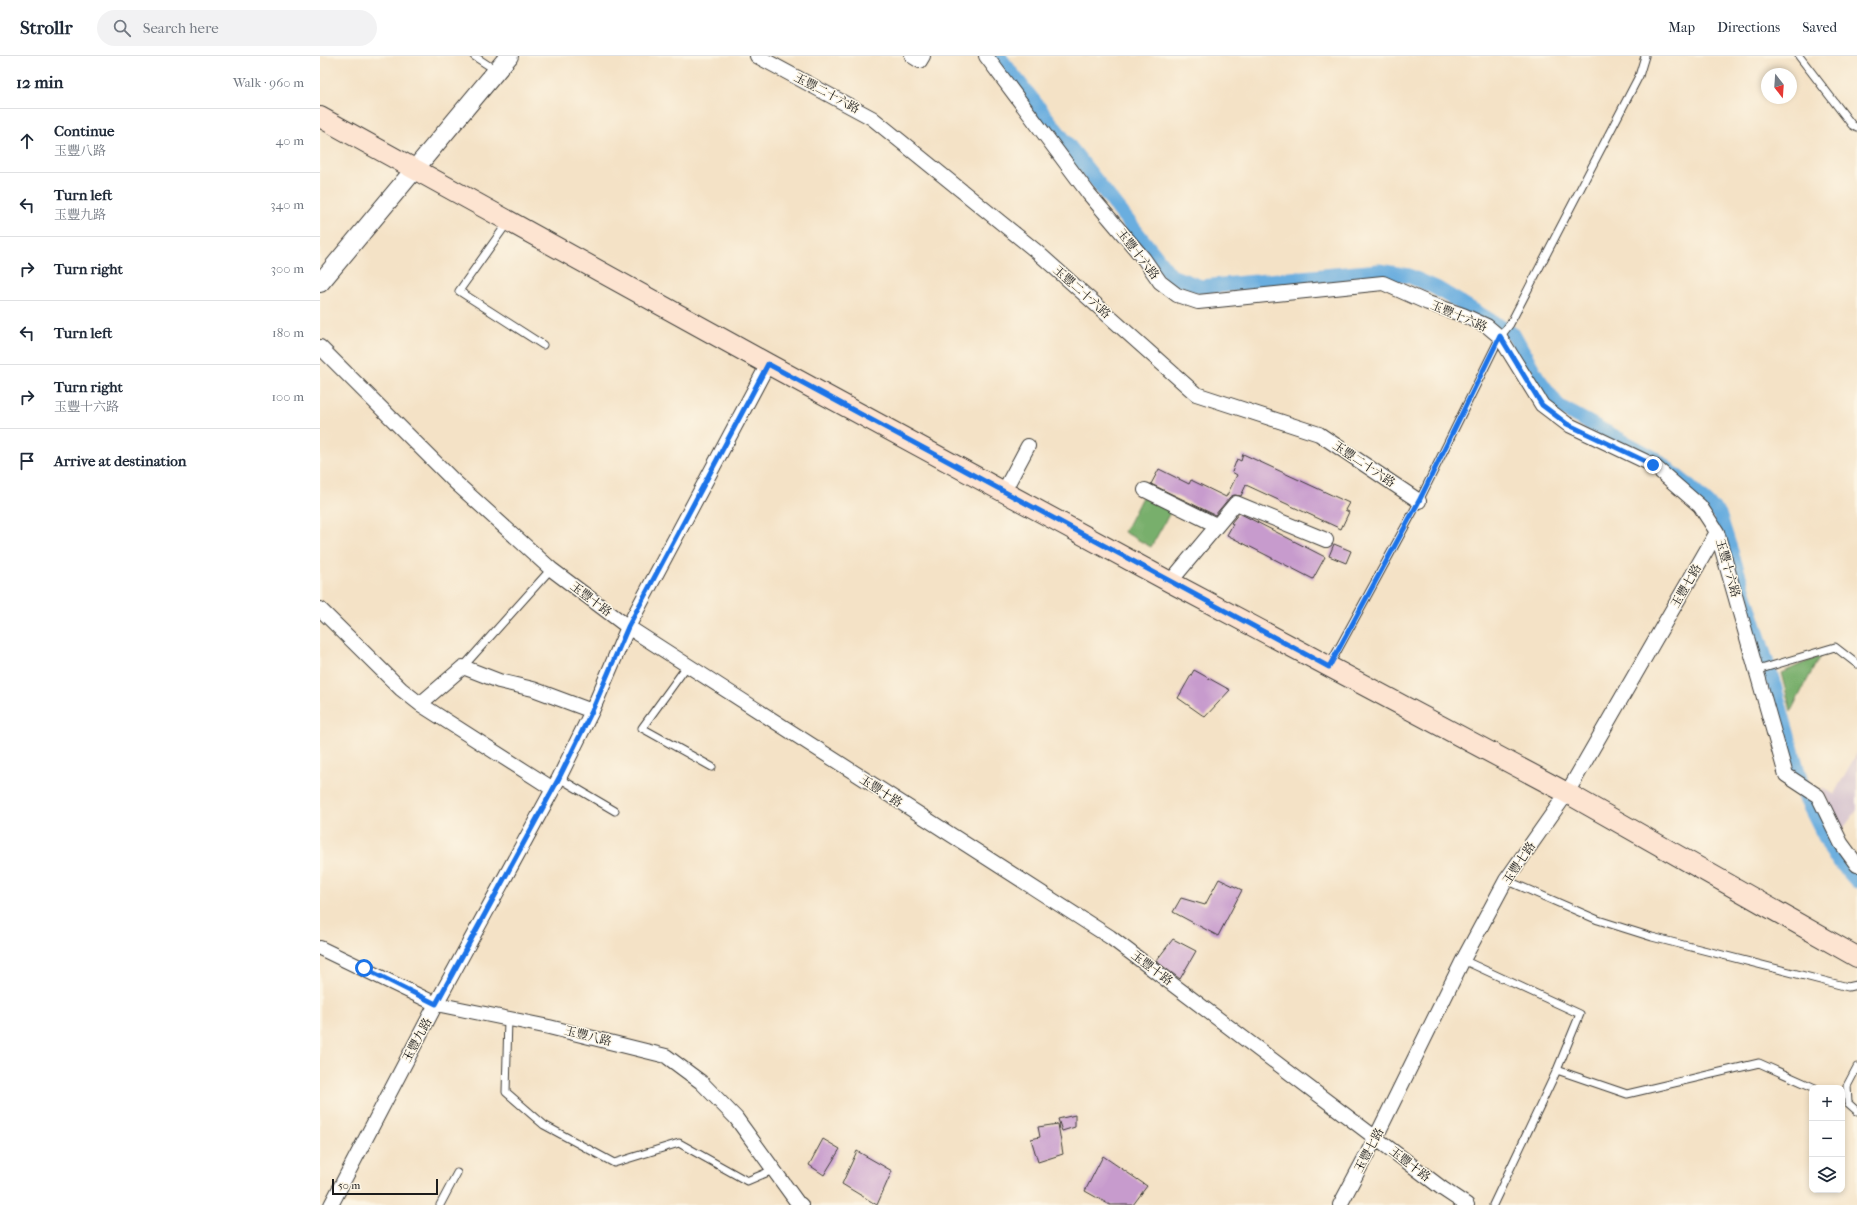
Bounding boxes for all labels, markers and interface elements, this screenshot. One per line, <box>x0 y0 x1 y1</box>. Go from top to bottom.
search box <box>97 10 377 46</box>
text: Strollr <box>20 17 73 39</box>
icon: search <box>111 17 133 39</box>
text: Search here <box>143 19 219 37</box>
text: Map <box>1668 19 1695 36</box>
text: Directions <box>1717 19 1780 36</box>
text: Saved <box>1802 19 1837 36</box>
north arrow <box>1761 68 1797 104</box>
street label: 玉豐二十六路 <box>792 70 862 116</box>
text: 12 min <box>16 72 63 92</box>
text: Walk · 960 m <box>233 75 304 90</box>
text: Continue <box>54 122 114 140</box>
icon: ahead <box>16 130 38 152</box>
text: 40 m <box>276 133 304 148</box>
text: 玉豐八路 <box>54 143 106 158</box>
text: Turn left <box>54 186 112 204</box>
icon: left <box>16 194 38 216</box>
text: 340 m <box>270 197 304 212</box>
text: 玉豐九路 <box>54 207 106 222</box>
street label: 玉豐十六路 <box>1114 226 1162 282</box>
icon: right <box>16 258 38 280</box>
text: Turn right <box>54 260 123 278</box>
text: 300 m <box>271 261 304 276</box>
street label: 玉豐二十六路 <box>1051 263 1113 321</box>
street label: 玉豐十六路 <box>1429 298 1489 334</box>
icon: left <box>16 322 38 344</box>
text: Turn left <box>54 324 112 342</box>
text: 180 m <box>272 325 304 340</box>
text: Turn right <box>54 378 123 396</box>
icon: right <box>16 386 38 408</box>
text: 100 m <box>271 389 304 404</box>
text: 玉豐十六路 <box>54 399 119 414</box>
street label: 玉豐二十六路 <box>1330 438 1398 490</box>
icon: arrive <box>16 450 38 472</box>
text: Arrive at destination <box>54 452 186 470</box>
route end <box>1644 456 1662 474</box>
street label: 玉豐十六路 <box>1713 537 1743 599</box>
street label: 玉豐七路 <box>1668 562 1704 610</box>
street label: 玉豐十路 <box>568 579 614 619</box>
street label: 玉豐十路 <box>857 772 905 810</box>
street label: 玉豐七路 <box>1500 839 1538 887</box>
street label: 玉豐十路 <box>1129 948 1175 988</box>
route start <box>355 959 373 977</box>
street label: 玉豐九路 <box>400 1016 434 1064</box>
street label: 玉豐八路 <box>563 1023 613 1049</box>
map controls <box>1809 1085 1845 1193</box>
button: + <box>1809 1085 1845 1121</box>
button: − <box>1809 1121 1845 1157</box>
street label: 玉豐七路 <box>1352 1126 1386 1174</box>
street label: 玉豐十路 <box>1387 1144 1433 1184</box>
button: layers <box>1809 1157 1845 1193</box>
scale bar <box>332 1177 438 1196</box>
text: 50 m <box>338 1179 360 1192</box>

